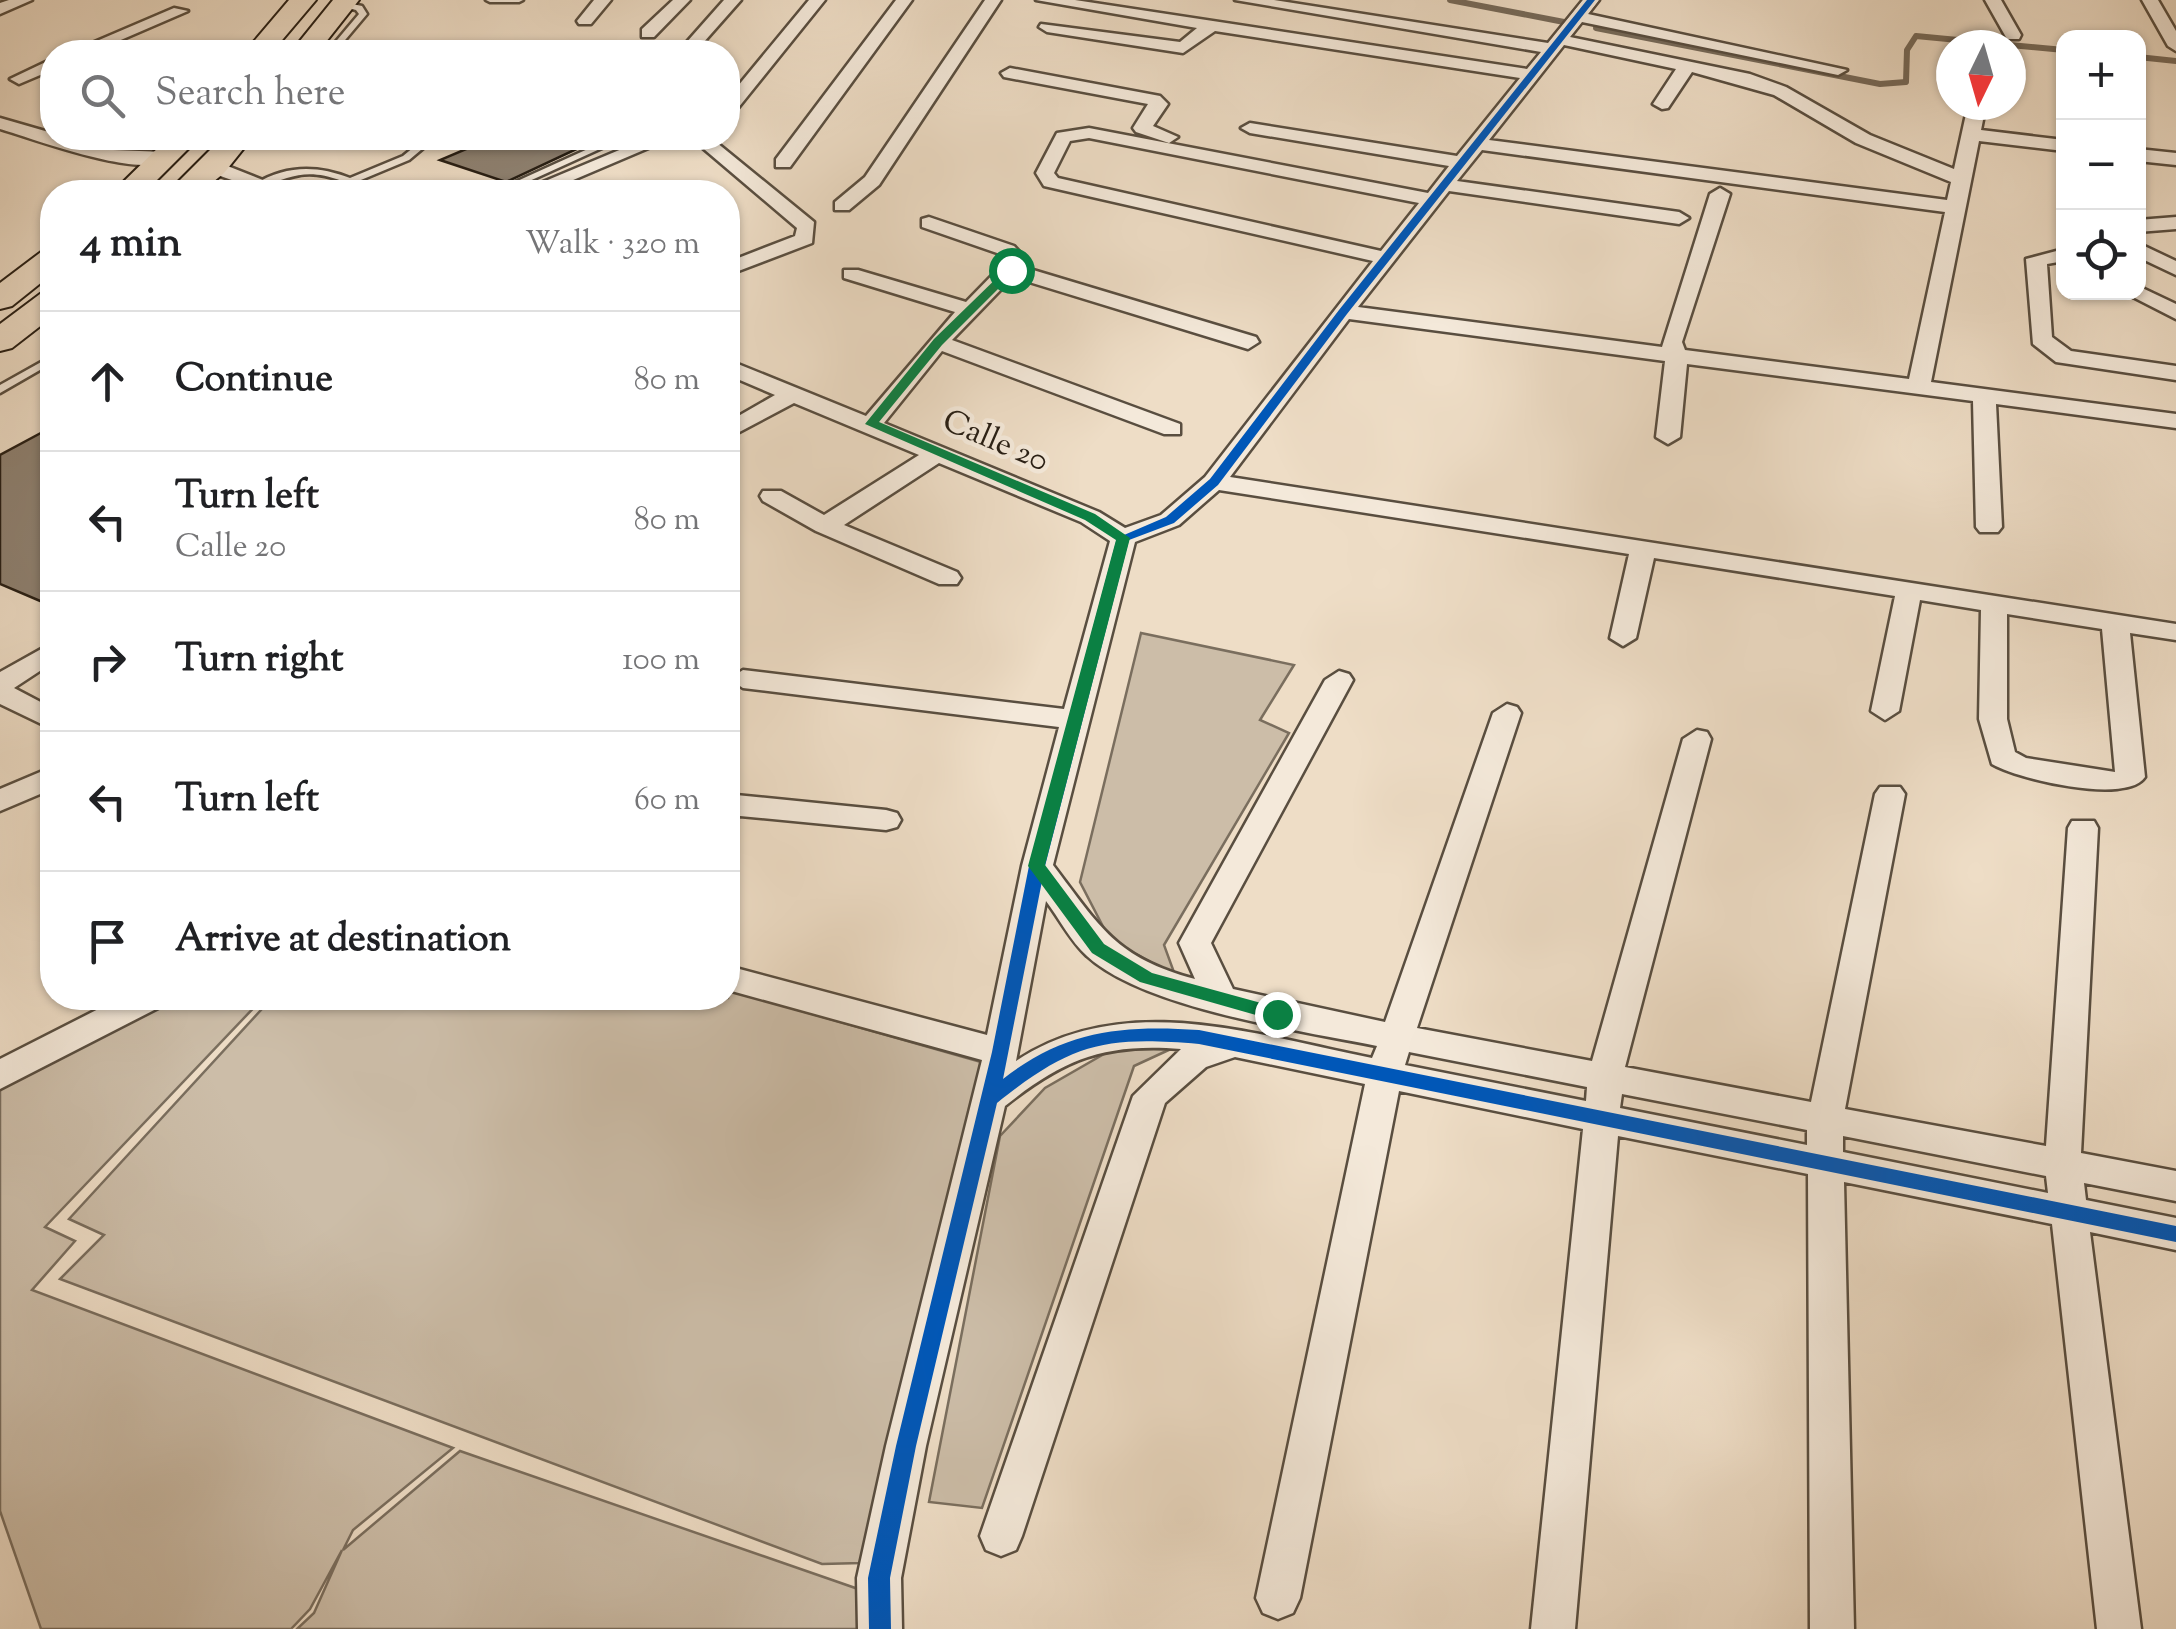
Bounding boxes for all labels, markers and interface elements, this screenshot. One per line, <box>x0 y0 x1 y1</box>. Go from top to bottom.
north arrow <box>1936 30 2026 120</box>
map controls <box>2056 30 2146 300</box>
button: + <box>2056 30 2146 120</box>
search box <box>40 40 740 150</box>
icon: search <box>75 68 130 123</box>
text: Search here <box>155 68 346 122</box>
button: − <box>2056 120 2146 210</box>
button: locate <box>2056 210 2146 300</box>
text: 4 min <box>80 215 182 275</box>
text: Walk · 320 m <box>525 222 700 268</box>
route start <box>989 248 1035 294</box>
icon: ahead <box>80 354 135 409</box>
text: Continue <box>175 354 333 408</box>
text: 80 m <box>634 358 700 404</box>
street label: Calle 20 <box>935 399 1055 485</box>
text: Turn left <box>175 471 319 525</box>
icon: left <box>80 494 135 549</box>
text: 80 m <box>634 498 700 544</box>
text: Calle 20 <box>175 525 286 571</box>
icon: right <box>80 634 135 689</box>
text: Turn right <box>175 634 343 688</box>
text: 100 m <box>622 638 700 684</box>
icon: left <box>80 774 135 829</box>
text: Turn left <box>175 774 319 828</box>
text: 60 m <box>634 778 700 824</box>
icon: arrive <box>80 914 135 969</box>
text: Arrive at destination <box>175 914 511 968</box>
route end <box>1255 992 1301 1038</box>

